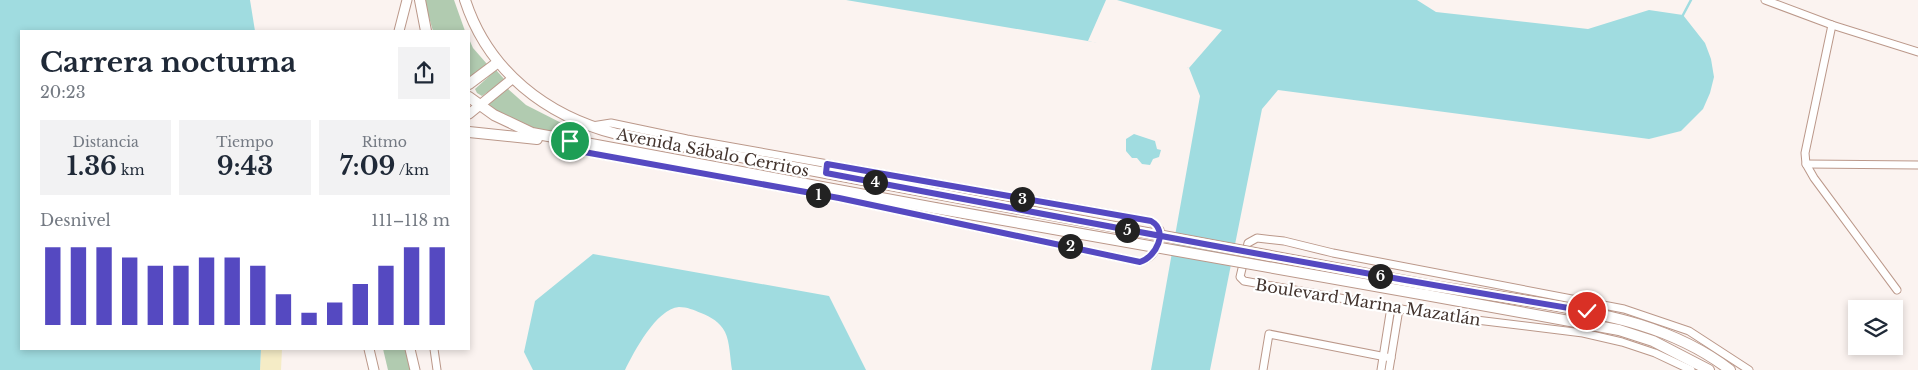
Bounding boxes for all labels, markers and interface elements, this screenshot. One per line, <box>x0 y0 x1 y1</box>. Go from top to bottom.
text: Carrera nocturna <box>40 45 296 80</box>
button: share <box>398 47 450 99</box>
text: 20:23 <box>40 82 86 102</box>
pin <box>549 120 591 162</box>
street label: Avenida Sábalo Cerritos <box>614 123 811 181</box>
icon: arrive <box>556 127 584 155</box>
text: Distancia <box>73 133 139 151</box>
text: Tiempo <box>216 133 274 151</box>
text: Ritmo <box>362 133 407 151</box>
text: 1.36 <box>67 151 117 182</box>
text: 9:43 <box>217 151 273 182</box>
text: 7:09 <box>340 151 395 182</box>
text: km <box>117 161 145 179</box>
text: /km <box>395 161 429 179</box>
pin: 4 <box>862 170 888 194</box>
text: 4 <box>871 173 880 191</box>
pin: 1 <box>806 182 830 208</box>
text: 1 <box>815 186 822 204</box>
pin: 3 <box>1010 186 1034 212</box>
text: 3 <box>1018 190 1027 208</box>
text: Desnivel <box>40 210 111 230</box>
text: 111–118 m <box>371 210 450 230</box>
pin: 5 <box>1114 218 1140 242</box>
text: 5 <box>1123 221 1132 239</box>
pin: 2 <box>1058 234 1082 258</box>
text: 2 <box>1066 237 1075 255</box>
pin: 6 <box>1368 264 1392 288</box>
text: 6 <box>1376 267 1385 285</box>
street label: Boulevard Marina Mazatlán <box>1254 274 1482 330</box>
pin <box>1566 290 1608 332</box>
icon: check <box>1573 297 1601 325</box>
map controls <box>1848 300 1903 355</box>
button: layers <box>1848 300 1903 355</box>

